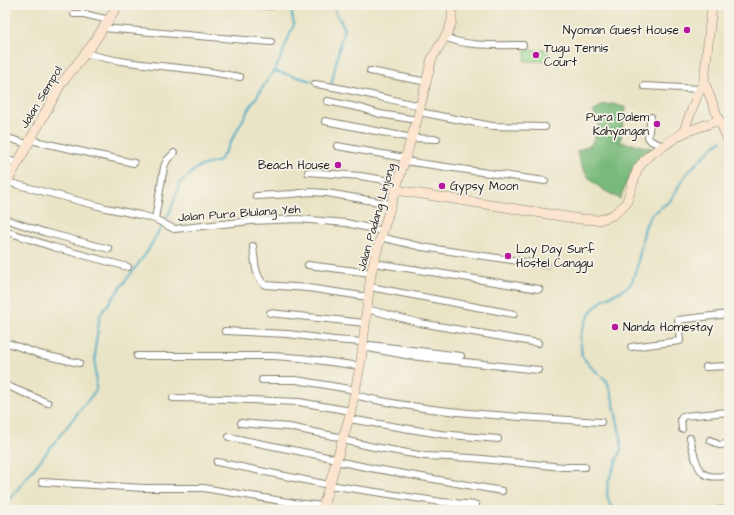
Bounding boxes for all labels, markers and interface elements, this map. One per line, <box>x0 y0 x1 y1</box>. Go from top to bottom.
place label: Nyoman Guest House <box>563 22 680 40</box>
marker: Nyoman Guest House <box>682 25 692 35</box>
place label: Tugu Tennis Court <box>544 40 608 71</box>
marker: Tugu Tennis Court <box>531 50 541 60</box>
street label: Jalan Sempol <box>16 63 67 132</box>
place label: Pura Dalem Kahyangan <box>586 109 650 141</box>
marker: Pura Dalem Kahyangan <box>652 119 662 129</box>
place label: Beach House <box>258 157 331 174</box>
marker: Beach House <box>333 160 343 170</box>
street label: Jalan Padang Linjong <box>353 161 401 273</box>
place label: Gypsy Moon <box>450 178 518 196</box>
marker: Gypsy Moon <box>437 181 447 191</box>
street label: Jalan Pura Blulang Yeh <box>177 201 301 227</box>
place label: Lay Day Surf Hostel Canggu <box>516 241 596 273</box>
marker: Lay Day Surf Hostel Canggu <box>503 251 513 261</box>
place label: Nanda Homestay <box>623 319 714 337</box>
marker: Nanda Homestay <box>610 322 620 332</box>

